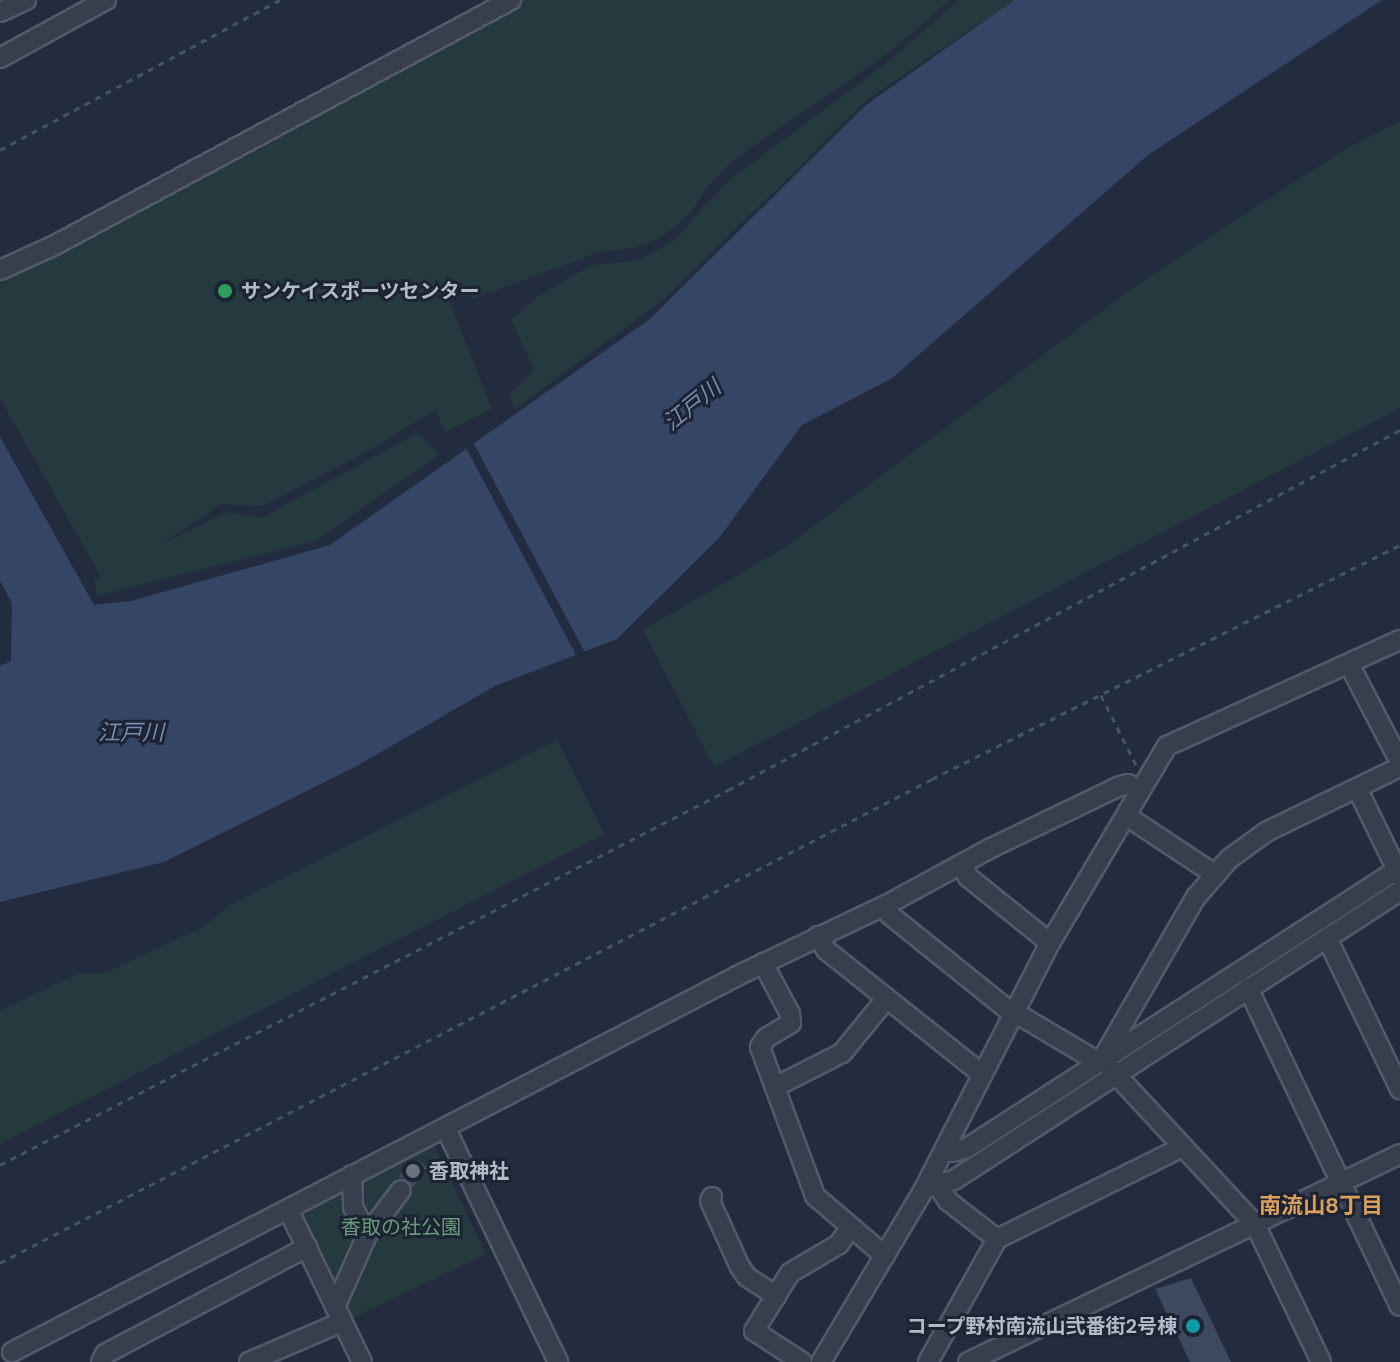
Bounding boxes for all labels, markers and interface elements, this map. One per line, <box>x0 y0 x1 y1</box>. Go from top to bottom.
place label: サンケイスポーツセンター <box>241 279 481 303</box>
marker: サンケイスポーツセンター <box>216 282 234 300</box>
water label: 江戸川 <box>658 374 726 436</box>
water label: 江戸川 <box>98 720 164 746</box>
place label: 香取神社 <box>429 1159 509 1183</box>
marker: 香取神社 <box>404 1162 422 1180</box>
district label: 南流山8丁目 <box>1259 1193 1383 1219</box>
park label: 香取の社公園 <box>341 1215 461 1239</box>
place label: コープ野村南流山弐番街2号棟 <box>905 1314 1177 1338</box>
marker: コープ野村南流山弐番街2号棟 <box>1184 1317 1202 1335</box>

